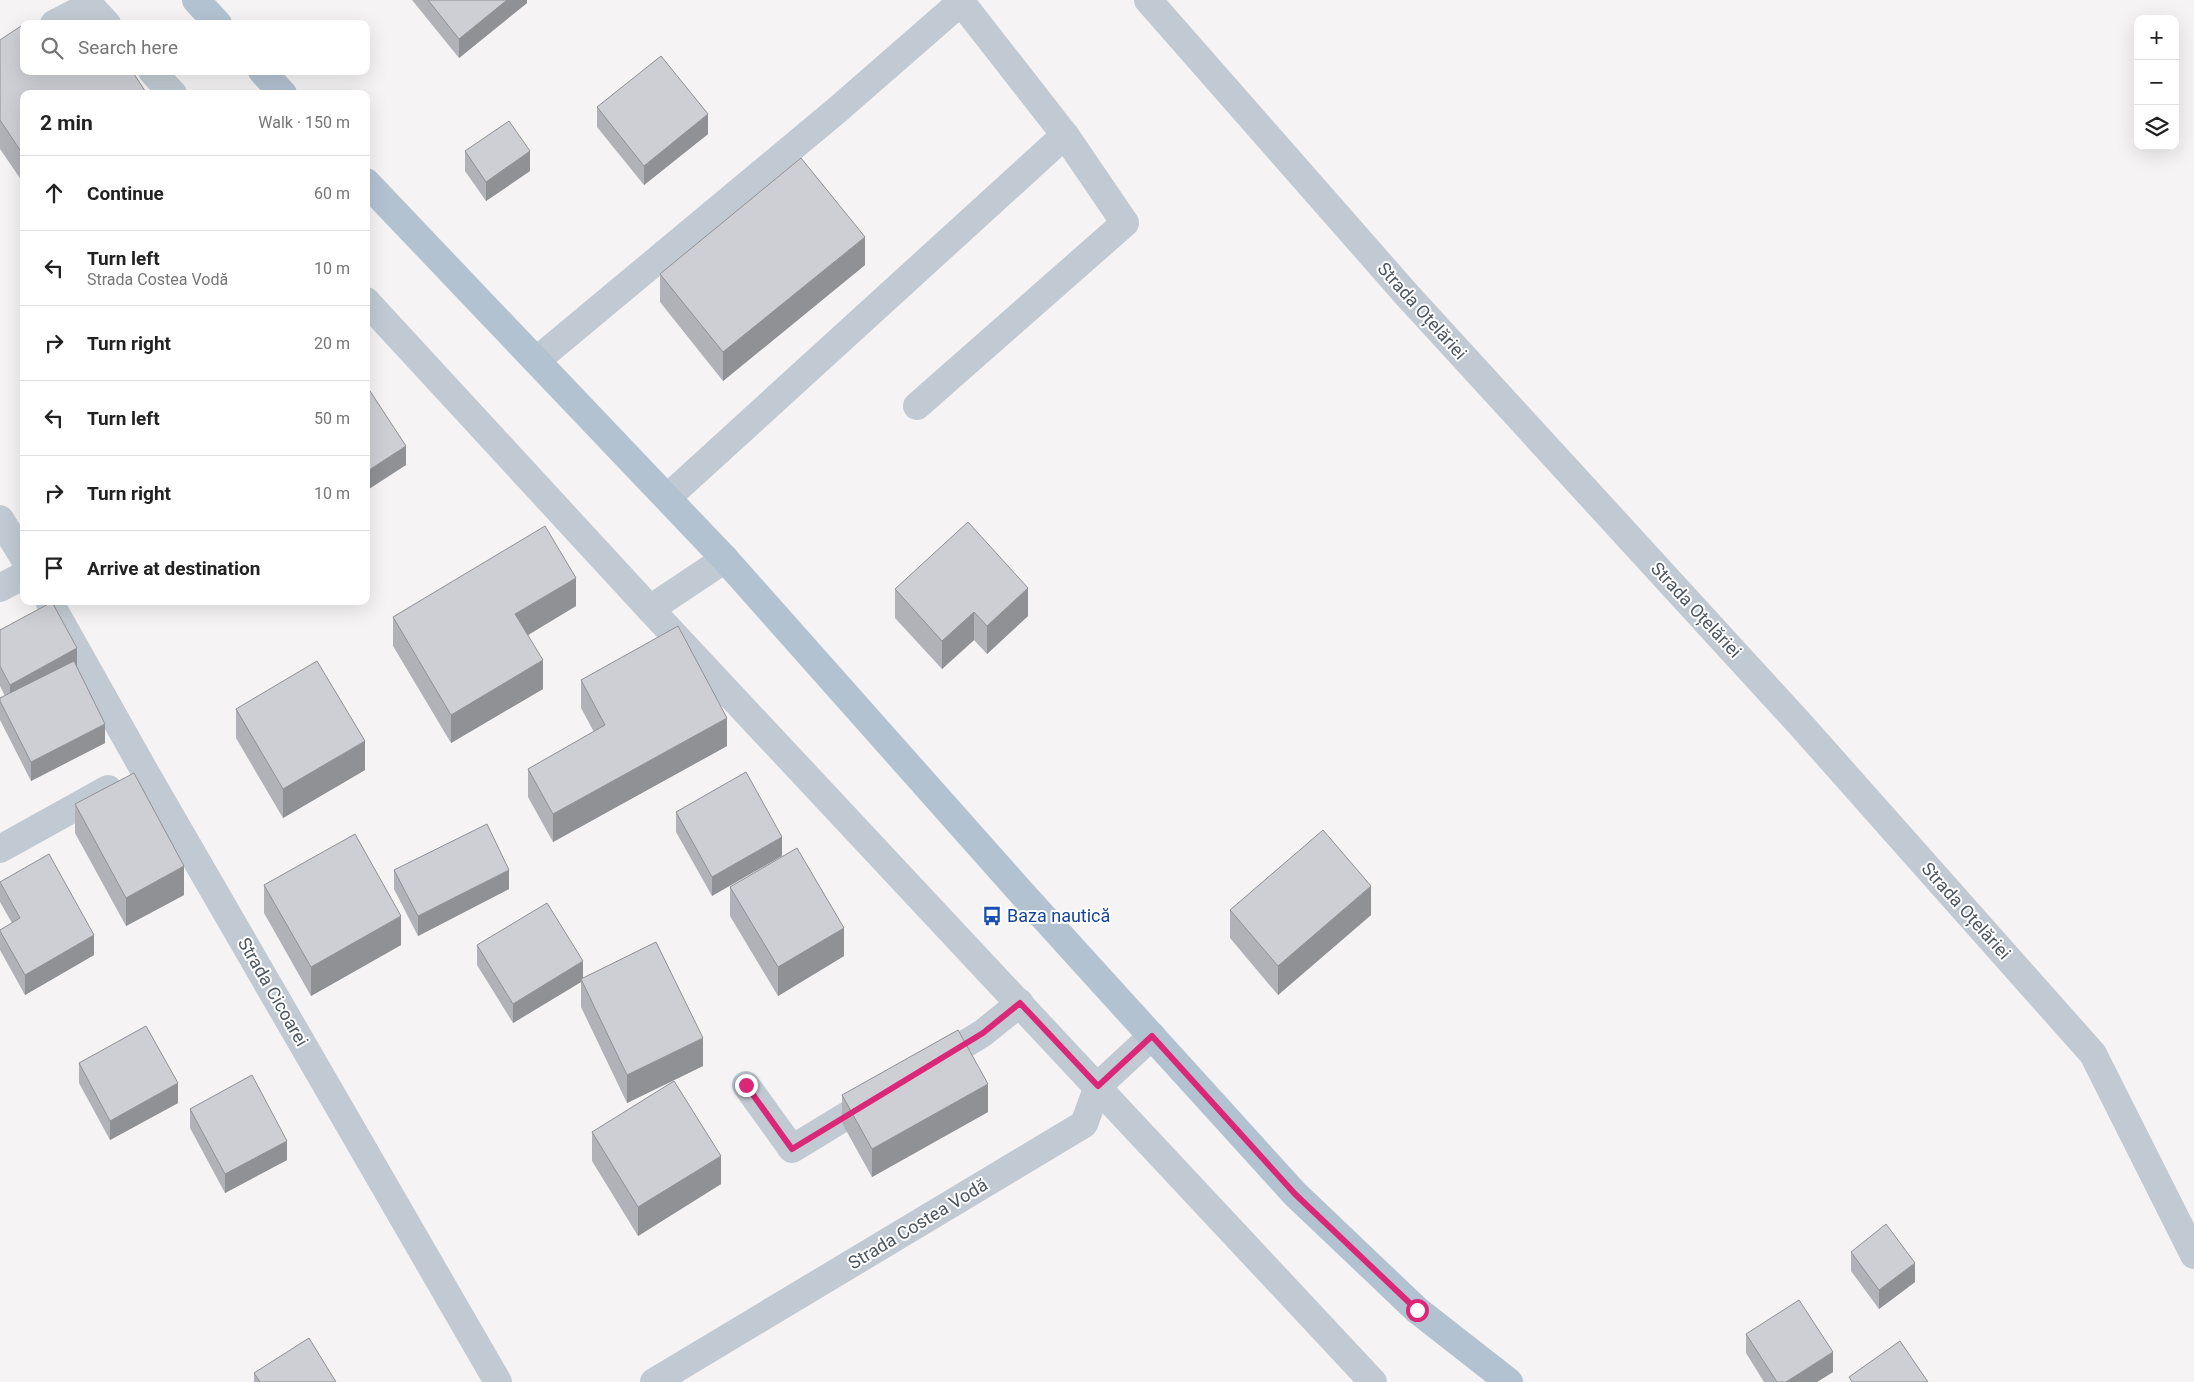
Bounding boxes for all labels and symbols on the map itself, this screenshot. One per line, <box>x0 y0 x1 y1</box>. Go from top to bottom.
street label: Strada Oțelăriei <box>1373 258 1471 364</box>
street label: Strada Oțelăriei <box>1646 558 1746 662</box>
street label: Strada Oțelăriei <box>1917 858 2015 964</box>
bus stop icon: Baza nautică <box>981 905 1003 927</box>
place label: Baza nautică <box>1007 905 1110 926</box>
street label: Strada Cicoarei <box>234 934 313 1050</box>
route end <box>735 1074 758 1097</box>
street label: Strada Costea Vodă <box>844 1174 991 1273</box>
route start <box>1406 1299 1429 1322</box>

